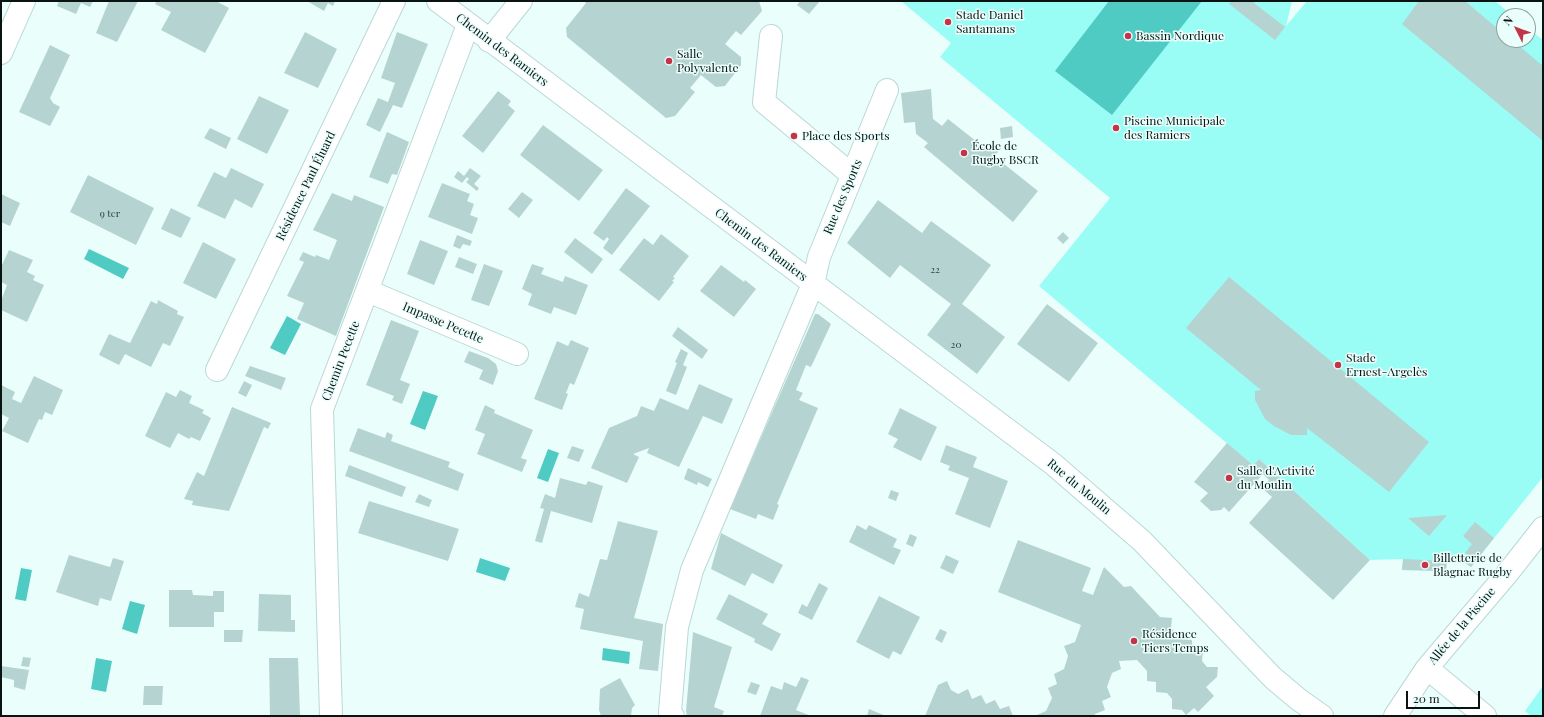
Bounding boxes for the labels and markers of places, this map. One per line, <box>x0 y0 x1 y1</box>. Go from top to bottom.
place label: Stade Daniel Santamans <box>956 8 1024 36</box>
marker: Stade Daniel Santamans <box>943 17 953 27</box>
place label: Bassin Nordique <box>1136 29 1224 43</box>
marker: Bassin Nordique <box>1123 31 1133 41</box>
place label: Salle Polyvalente <box>677 47 738 75</box>
marker: Salle Polyvalente <box>664 56 674 66</box>
place label: Piscine Municipale des Ramiers <box>1124 114 1225 142</box>
marker: Piscine Municipale des Ramiers <box>1111 123 1121 133</box>
place label: Place des Sports <box>802 129 890 143</box>
marker: Place des Sports <box>789 131 799 141</box>
place label: École de Rugby BSCR <box>972 139 1039 167</box>
marker: École de Rugby BSCR <box>959 148 969 158</box>
place label: Stade Ernest-Argelès <box>1346 351 1427 379</box>
marker: Stade Ernest-Argelès <box>1333 360 1343 370</box>
place label: Salle d'Activité du Moulin <box>1237 464 1315 492</box>
marker: Salle d'Activité du Moulin <box>1224 473 1234 483</box>
place label: Billetterie de Blagnac Rugby <box>1433 551 1512 579</box>
marker: Billetterie de Blagnac Rugby <box>1420 560 1430 570</box>
place label: Résidence Tiers Temps <box>1142 627 1209 655</box>
marker: Résidence Tiers Temps <box>1129 636 1139 646</box>

